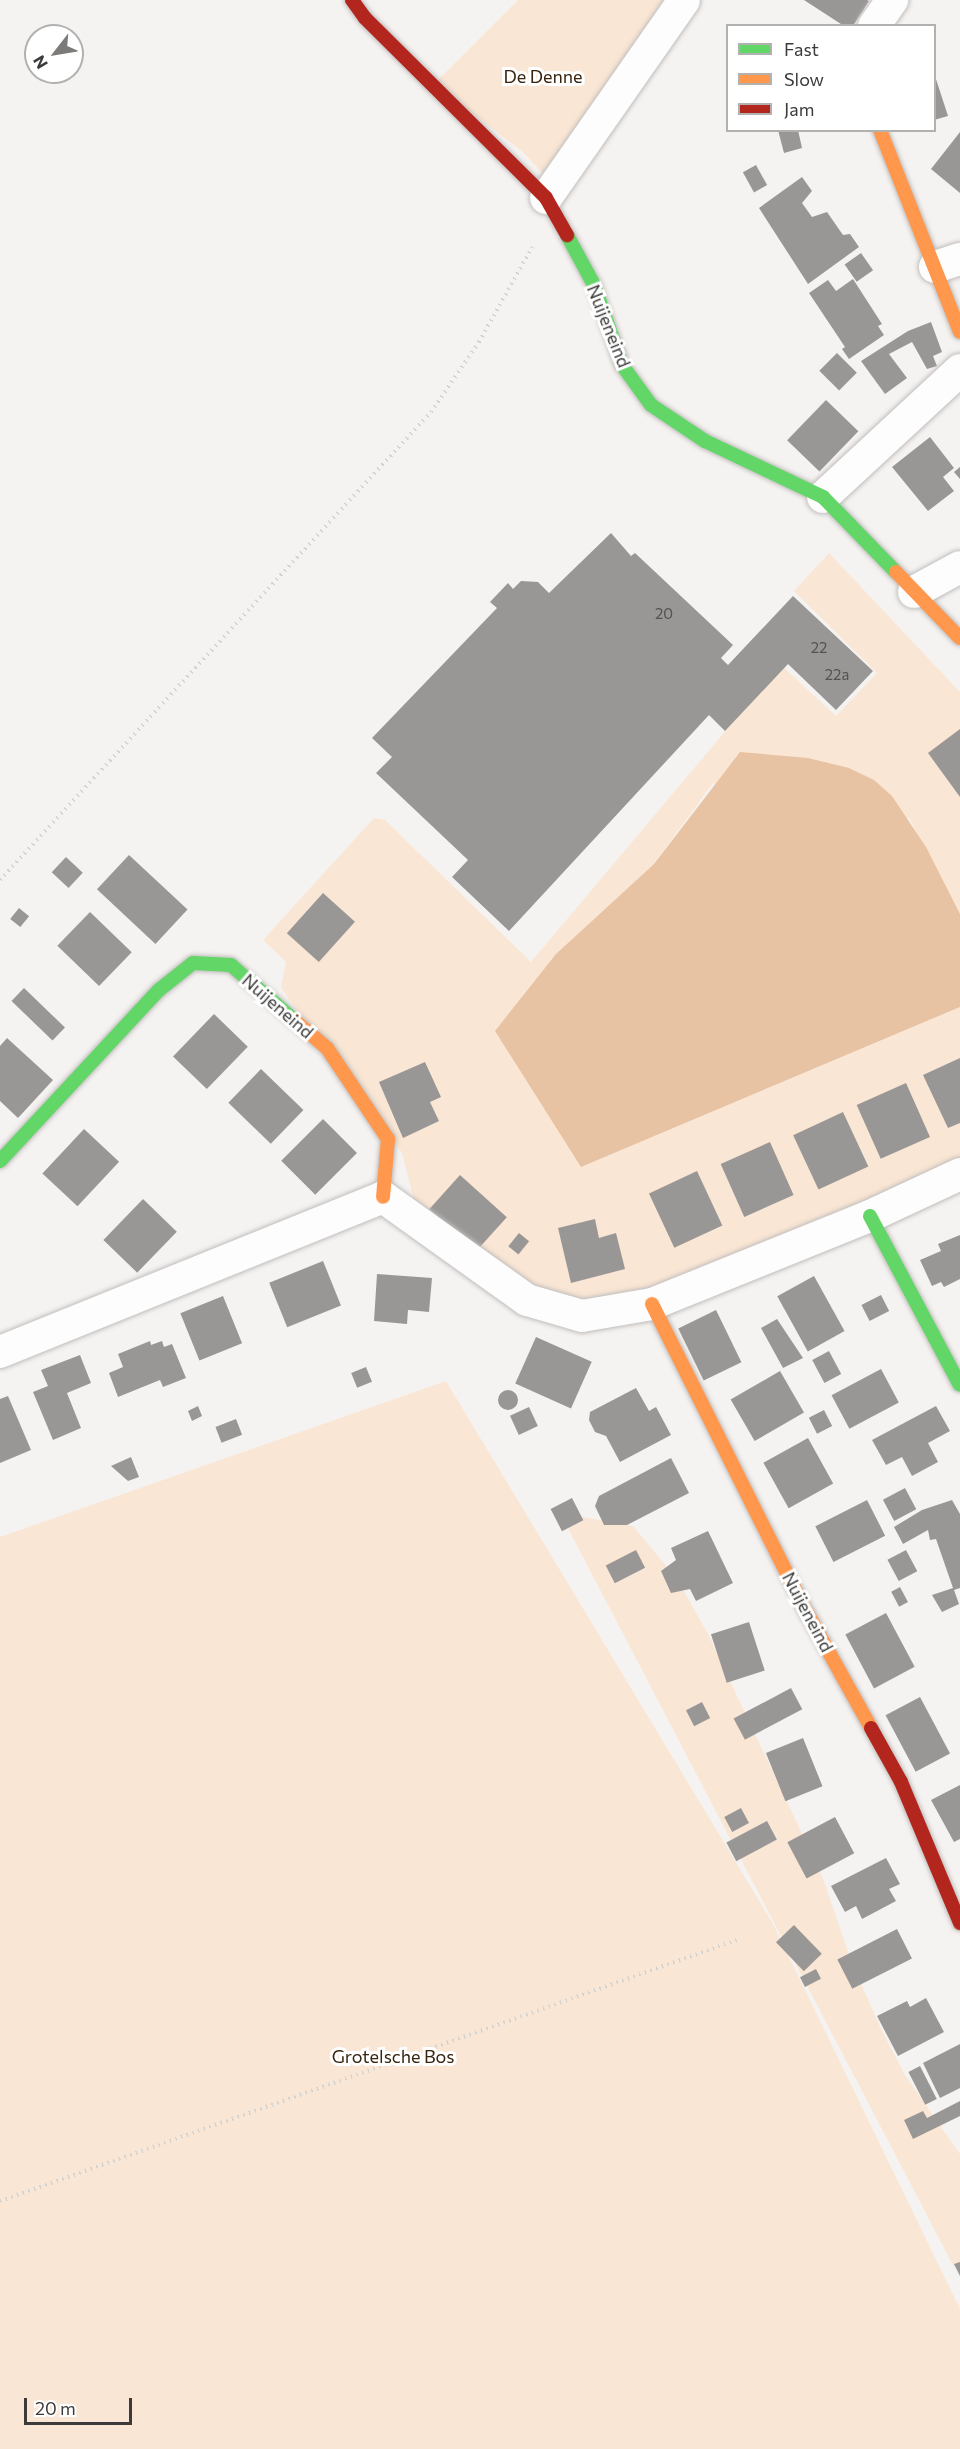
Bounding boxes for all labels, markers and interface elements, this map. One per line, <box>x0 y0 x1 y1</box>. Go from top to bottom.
north arrow <box>24 24 84 84</box>
legend <box>726 24 936 132</box>
text: Fast <box>784 38 819 60</box>
text: N <box>29 52 51 73</box>
park label: De Denne <box>503 65 583 87</box>
text: Slow <box>784 68 824 90</box>
text: Jam <box>784 98 814 120</box>
street label: Nuijeneind <box>583 281 635 371</box>
house number: 20 <box>655 605 673 623</box>
house number: 22 <box>811 639 827 657</box>
house number: 22a <box>825 666 849 684</box>
street label: Nuijeneind <box>238 969 318 1043</box>
street label: Nuijeneind <box>778 1568 838 1656</box>
park label: Grotelsche Bos <box>332 2045 454 2067</box>
scale bar <box>27 2386 135 2424</box>
text: 20 m <box>35 2397 76 2419</box>

